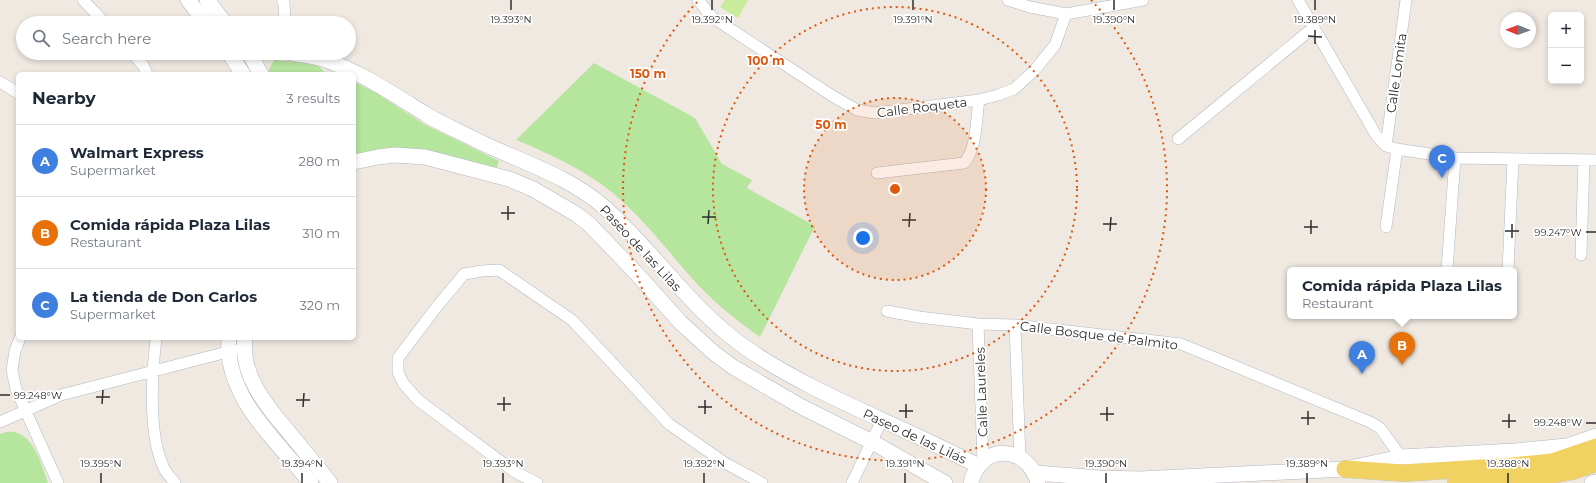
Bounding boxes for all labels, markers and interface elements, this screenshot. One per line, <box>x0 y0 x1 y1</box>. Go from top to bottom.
north arrow <box>1500 12 1536 48</box>
map controls <box>1548 12 1584 84</box>
button: + <box>1548 12 1584 48</box>
text: 19.393°N <box>490 13 532 26</box>
text: 19.392°N <box>691 13 733 26</box>
text: 19.391°N <box>893 13 933 26</box>
text: 19.390°N <box>1093 13 1135 26</box>
text: 19.389°N <box>1294 13 1336 26</box>
search box <box>16 16 356 60</box>
icon: search <box>30 27 52 49</box>
text: Search here <box>62 29 151 48</box>
street label: Calle Lomita <box>1382 32 1410 114</box>
button: − <box>1548 48 1584 84</box>
text: 100 m <box>748 53 784 68</box>
text: 150 m <box>630 66 666 81</box>
text: Nearby <box>32 88 96 108</box>
text: 3 results <box>286 90 340 106</box>
street label: Calle Roqueta <box>876 94 968 120</box>
text: 50 m <box>815 117 847 132</box>
text: Walmart Express <box>70 143 204 162</box>
pin: C <box>1429 145 1455 178</box>
text: A <box>40 153 50 169</box>
text: 280 m <box>299 153 340 169</box>
text: Supermarket <box>70 162 156 178</box>
centre of rings <box>888 182 902 196</box>
street label: Paseo de las Lilas <box>597 202 685 294</box>
text: Comida rápida Plaza Lilas <box>70 215 270 234</box>
text: B <box>40 225 50 241</box>
text: 310 m <box>302 225 340 241</box>
text: 99.247°W <box>1534 226 1582 239</box>
your location <box>853 228 873 248</box>
text: Restaurant <box>70 234 141 250</box>
popup <box>1287 267 1517 319</box>
text: Comida rápida Plaza Lilas <box>1302 276 1502 295</box>
text: La tienda de Don Carlos <box>70 287 257 306</box>
text: Restaurant <box>1302 295 1373 311</box>
text: C <box>40 297 50 313</box>
text: 320 m <box>300 297 340 313</box>
text: Supermarket <box>70 306 156 322</box>
street label: Calle Bosque de Palmito <box>1019 317 1179 353</box>
pin: B <box>1389 332 1415 365</box>
pin: A <box>1349 341 1375 374</box>
street label: Calle Laureles <box>971 347 991 437</box>
text: 99.248°W <box>14 389 62 402</box>
street label: Paseo de las Lilas <box>861 405 969 467</box>
text: 99.248°W <box>1534 416 1582 429</box>
text: 19.395°N <box>80 457 122 470</box>
text: 19.394°N <box>281 457 323 470</box>
text: 19.393°N <box>482 457 524 470</box>
text: 19.392°N <box>683 457 725 470</box>
text: 19.391°N <box>885 457 925 470</box>
text: 19.390°N <box>1085 457 1127 470</box>
text: 19.389°N <box>1286 457 1328 470</box>
text: 19.388°N <box>1487 457 1529 470</box>

